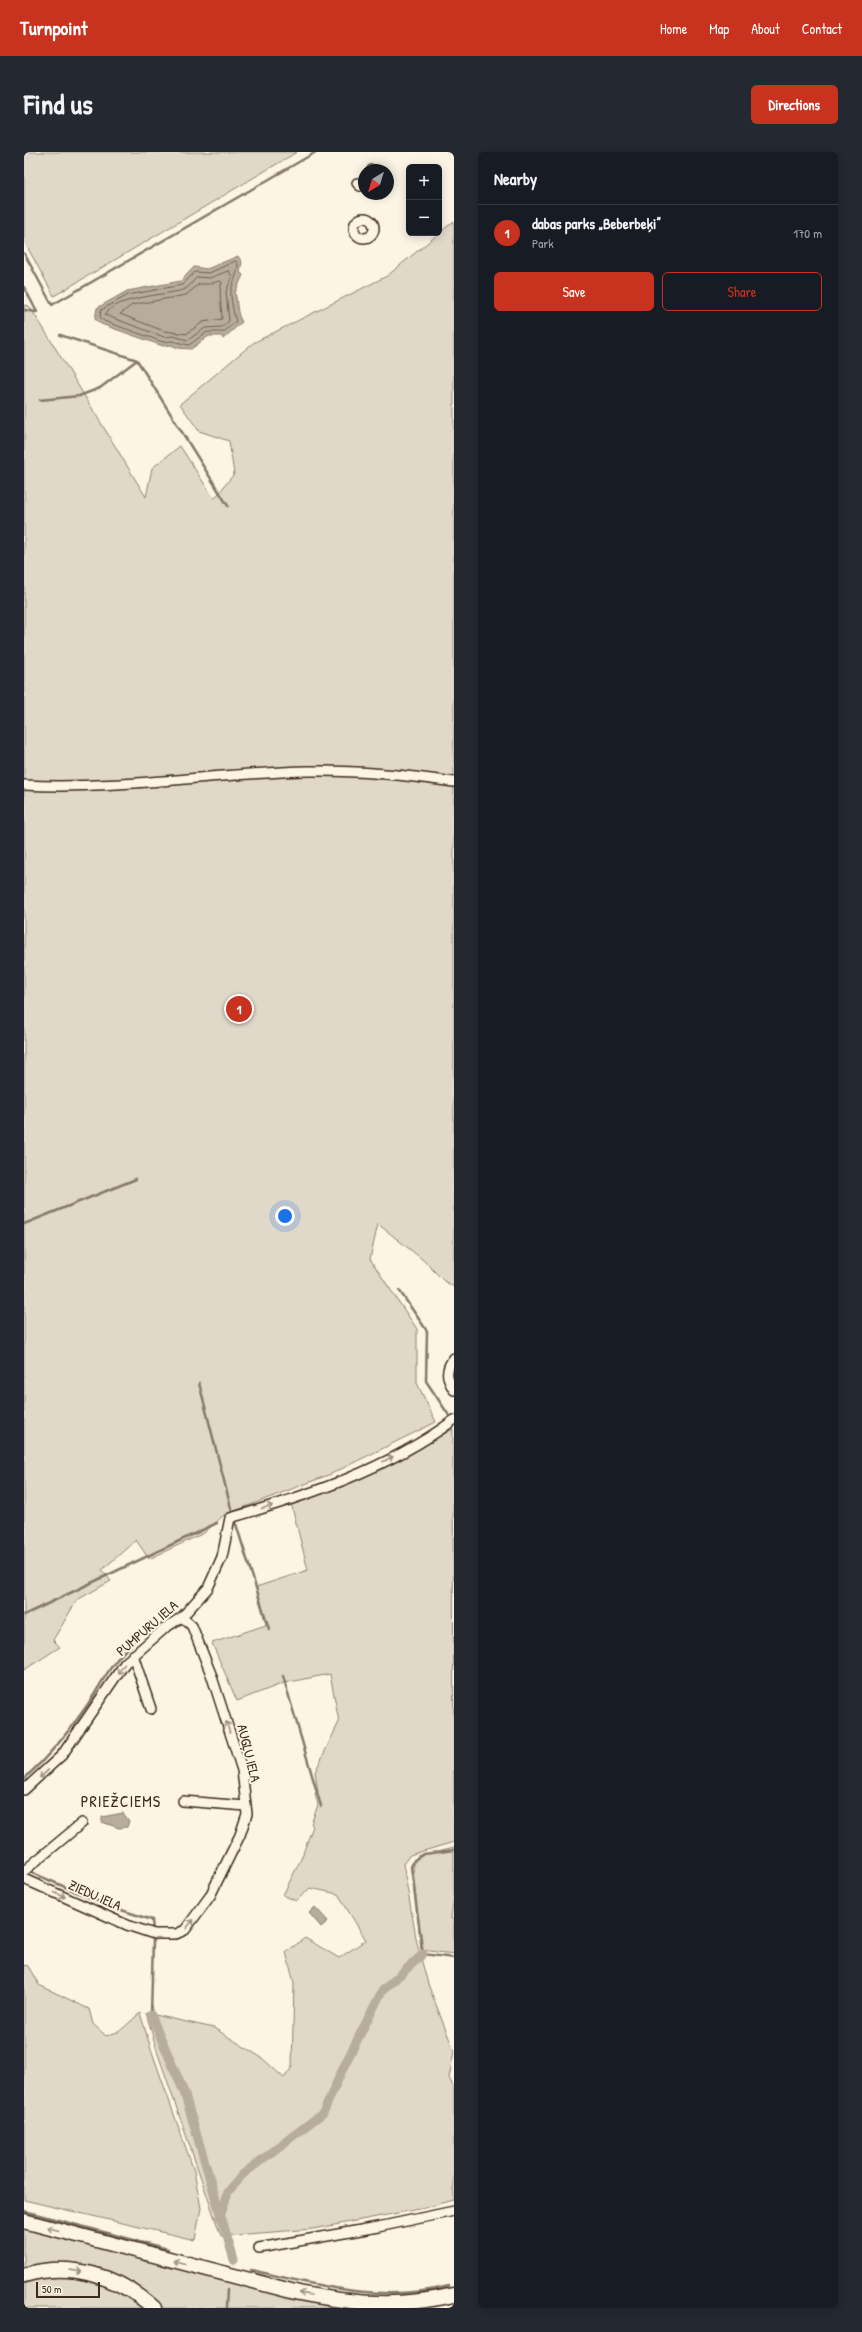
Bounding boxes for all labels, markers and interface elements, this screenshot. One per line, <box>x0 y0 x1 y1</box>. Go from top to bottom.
text: Turnpoint <box>20 15 88 41</box>
text: Home <box>660 19 687 38</box>
text: Map <box>709 19 729 38</box>
text: About <box>751 19 780 38</box>
text: Contact <box>802 19 842 38</box>
text: Find us <box>24 85 93 123</box>
button: Directions <box>751 85 838 124</box>
north arrow <box>358 164 394 200</box>
map controls <box>406 164 442 236</box>
button: + <box>406 164 442 200</box>
text: Nearby <box>494 167 537 190</box>
button: − <box>406 200 442 236</box>
text: dabas parks „Beberbeķi” <box>532 213 661 234</box>
text: 1 <box>505 224 509 242</box>
text: 170 m <box>793 224 822 242</box>
text: Park <box>532 234 554 252</box>
button: Save <box>494 272 654 311</box>
button: Share <box>662 272 822 311</box>
pin: 1 <box>226 994 252 1024</box>
your location <box>275 1206 295 1226</box>
one-way arrow <box>381 1455 393 1462</box>
one-way arrow <box>260 1503 273 1510</box>
street label: PUMPURU IELA <box>112 1595 182 1660</box>
one-way arrow <box>117 1664 125 1675</box>
one-way arrow <box>224 1720 231 1733</box>
street label: AUGĻU IELA <box>233 1722 266 1784</box>
one-way arrow <box>38 1769 49 1778</box>
district label: PRIEŽCIEMS <box>81 1790 161 1812</box>
street label: ZIEDU IELA <box>66 1875 125 1915</box>
one-way arrow <box>53 1891 65 1899</box>
one-way arrow <box>185 1918 194 1929</box>
one-way arrow <box>47 2224 60 2232</box>
one-way arrow <box>173 2258 186 2265</box>
one-way arrow <box>69 2267 82 2275</box>
scale bar <box>36 2280 100 2299</box>
text: 50 m <box>42 2282 62 2296</box>
one-way arrow <box>299 2290 312 2298</box>

